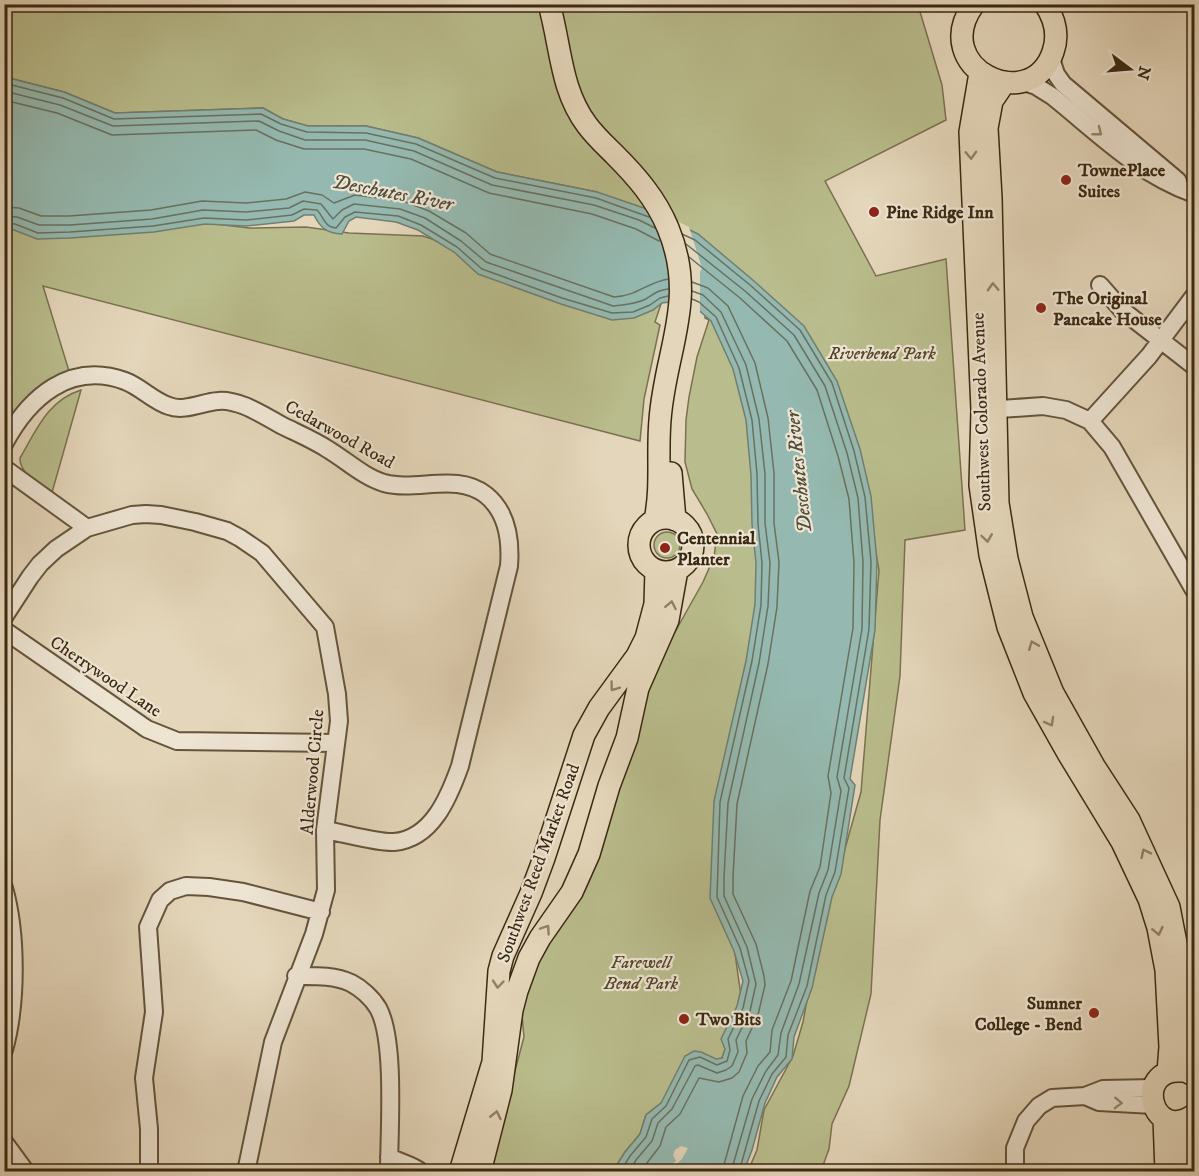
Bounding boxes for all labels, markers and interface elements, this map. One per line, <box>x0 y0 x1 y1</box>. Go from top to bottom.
north arrow <box>1100 39 1160 99</box>
text: N <box>1132 64 1155 82</box>
one-way arrow <box>1091 125 1102 136</box>
one-way arrow <box>965 151 978 160</box>
place label: TownePlace Suites <box>1077 160 1166 203</box>
water label: Deschutes River <box>330 170 457 218</box>
marker: TownePlace Suites <box>1059 173 1073 187</box>
place label: Pine Ridge Inn <box>886 202 994 224</box>
marker: Pine Ridge Inn <box>867 205 881 219</box>
one-way arrow <box>987 283 1000 292</box>
place label: The Original Pancake House <box>1052 288 1162 331</box>
marker: The Original Pancake House <box>1034 301 1048 315</box>
street label: Southwest Colorado Avenue <box>968 312 996 512</box>
park label: Riverbend Park <box>827 343 936 365</box>
street label: Cedarwood Road <box>281 396 398 474</box>
water label: Deschutes River <box>780 408 818 534</box>
place label: Centennial Planter <box>677 528 756 571</box>
one-way arrow <box>981 534 993 543</box>
marker: Centennial Planter <box>658 541 672 555</box>
one-way arrow <box>664 600 677 610</box>
street label: Cherrywood Lane <box>45 631 165 722</box>
one-way arrow <box>1028 641 1040 652</box>
one-way arrow <box>610 681 621 692</box>
street label: Alderwood Circle <box>297 709 329 836</box>
one-way arrow <box>1043 715 1054 726</box>
street label: Southwest Reed Market Road <box>493 761 585 966</box>
one-way arrow <box>1141 849 1153 860</box>
one-way arrow <box>539 925 550 936</box>
one-way arrow <box>1151 926 1164 936</box>
park label: Farewell Bend Park <box>603 952 678 995</box>
one-way arrow <box>492 980 505 989</box>
place label: Sumner College - Bend <box>975 993 1083 1036</box>
marker: Sumner College - Bend <box>1087 1006 1101 1020</box>
place label: Two Bits <box>695 1009 761 1031</box>
marker: Two Bits <box>677 1012 691 1026</box>
one-way arrow <box>1114 1096 1123 1109</box>
one-way arrow <box>488 1110 501 1120</box>

